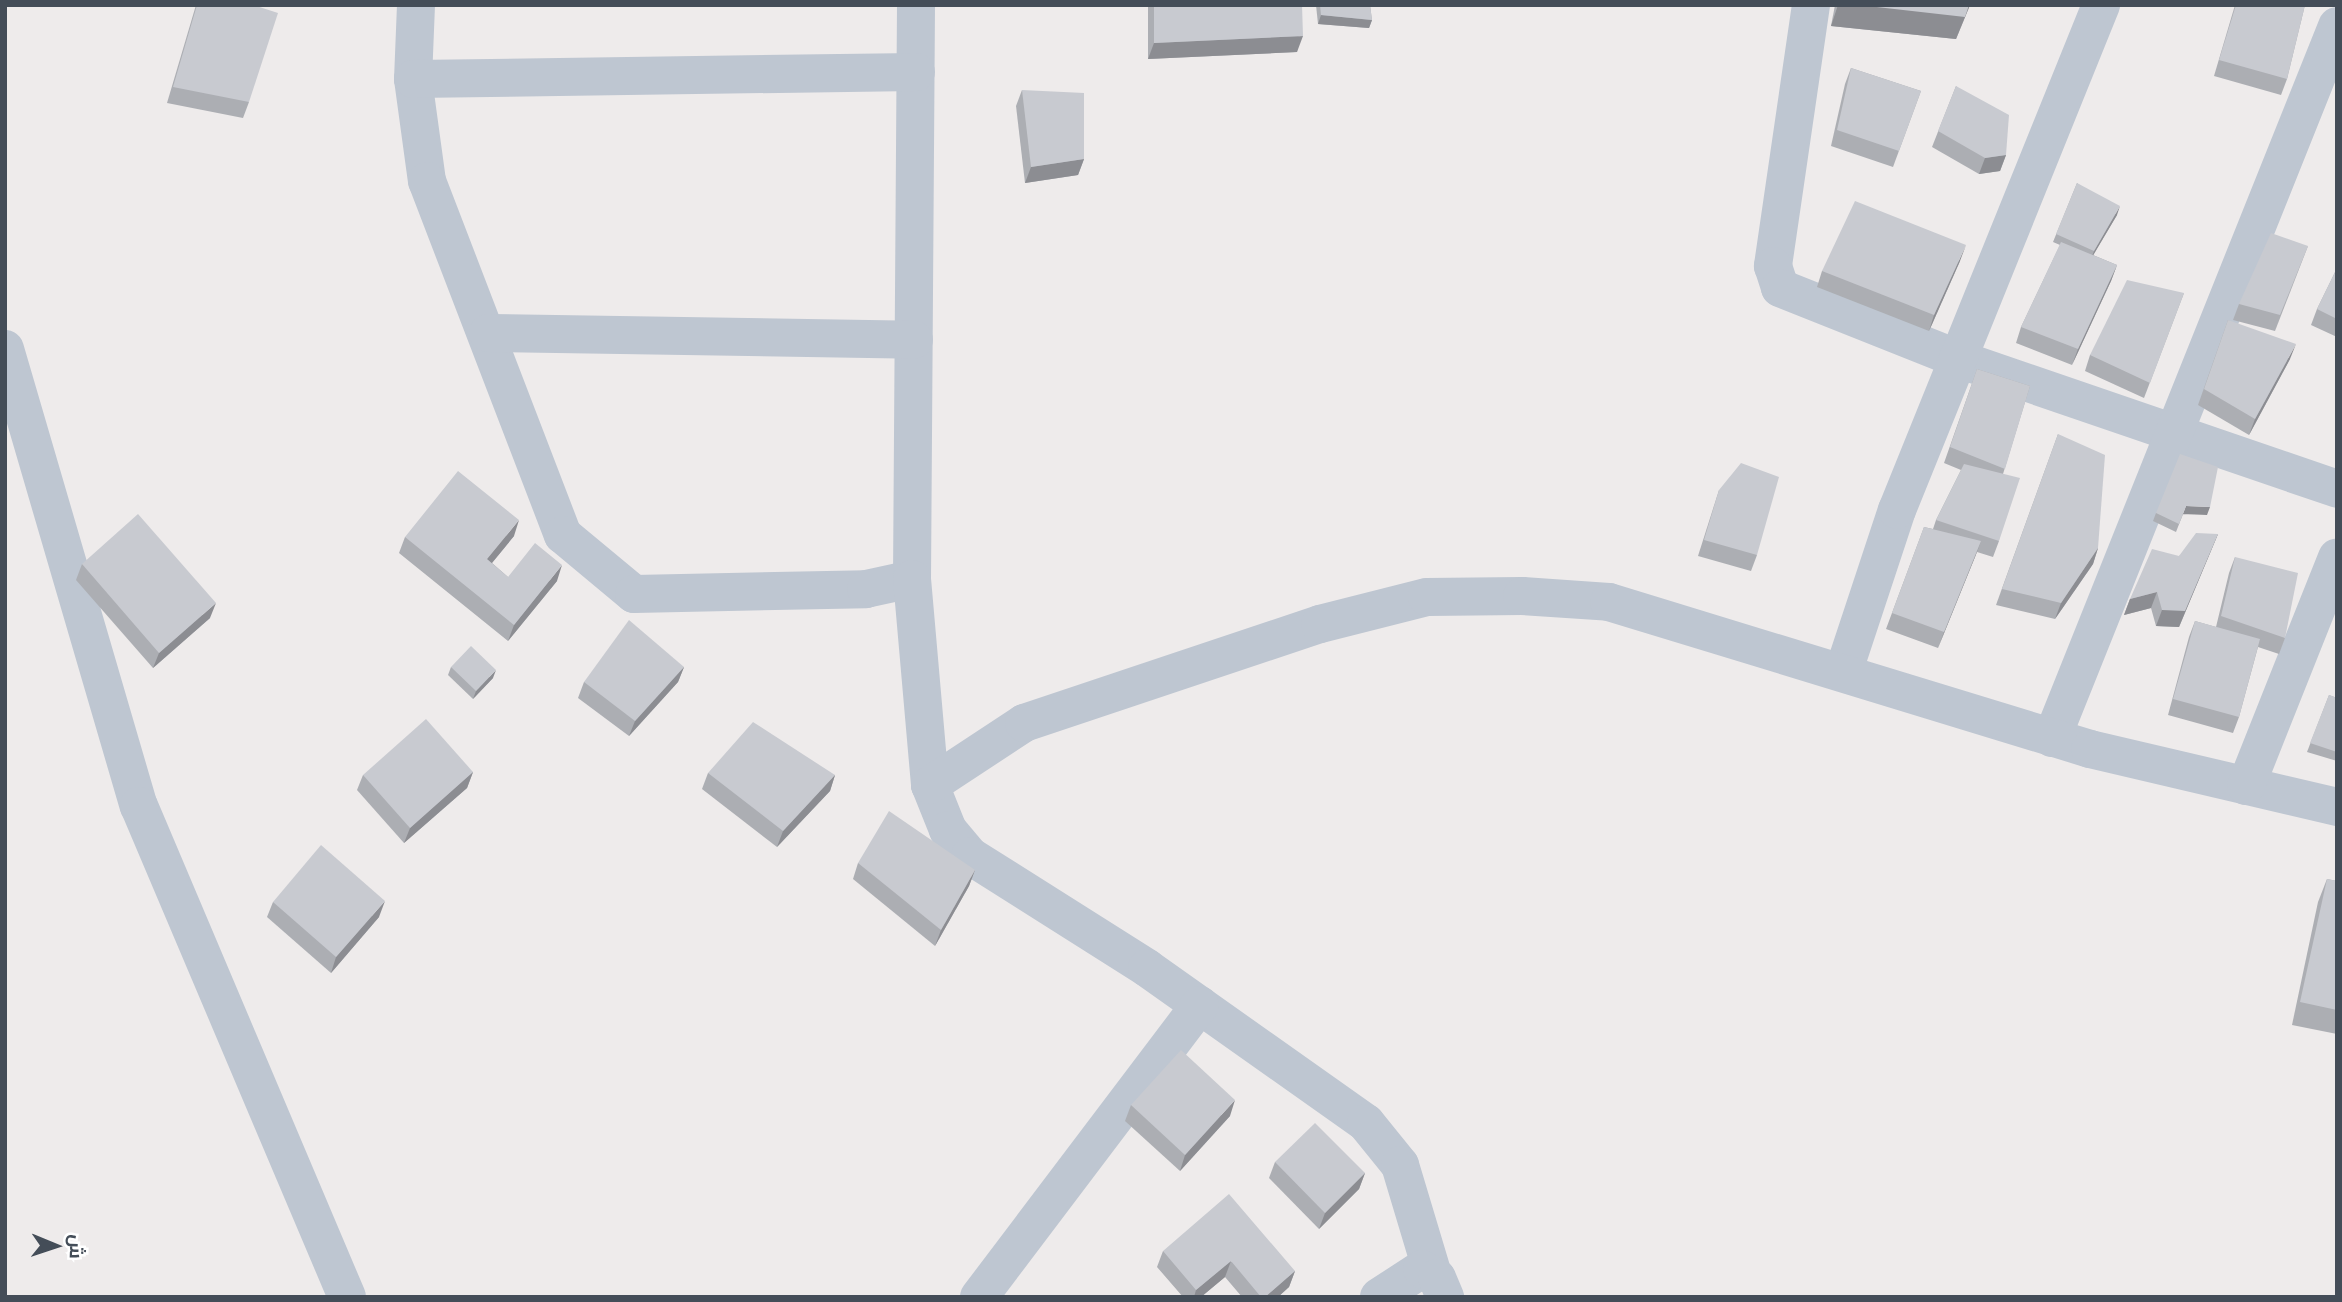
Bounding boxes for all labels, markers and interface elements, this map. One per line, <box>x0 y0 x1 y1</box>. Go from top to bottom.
north arrow <box>21 1211 91 1281</box>
text: ش <box>65 1234 89 1259</box>

